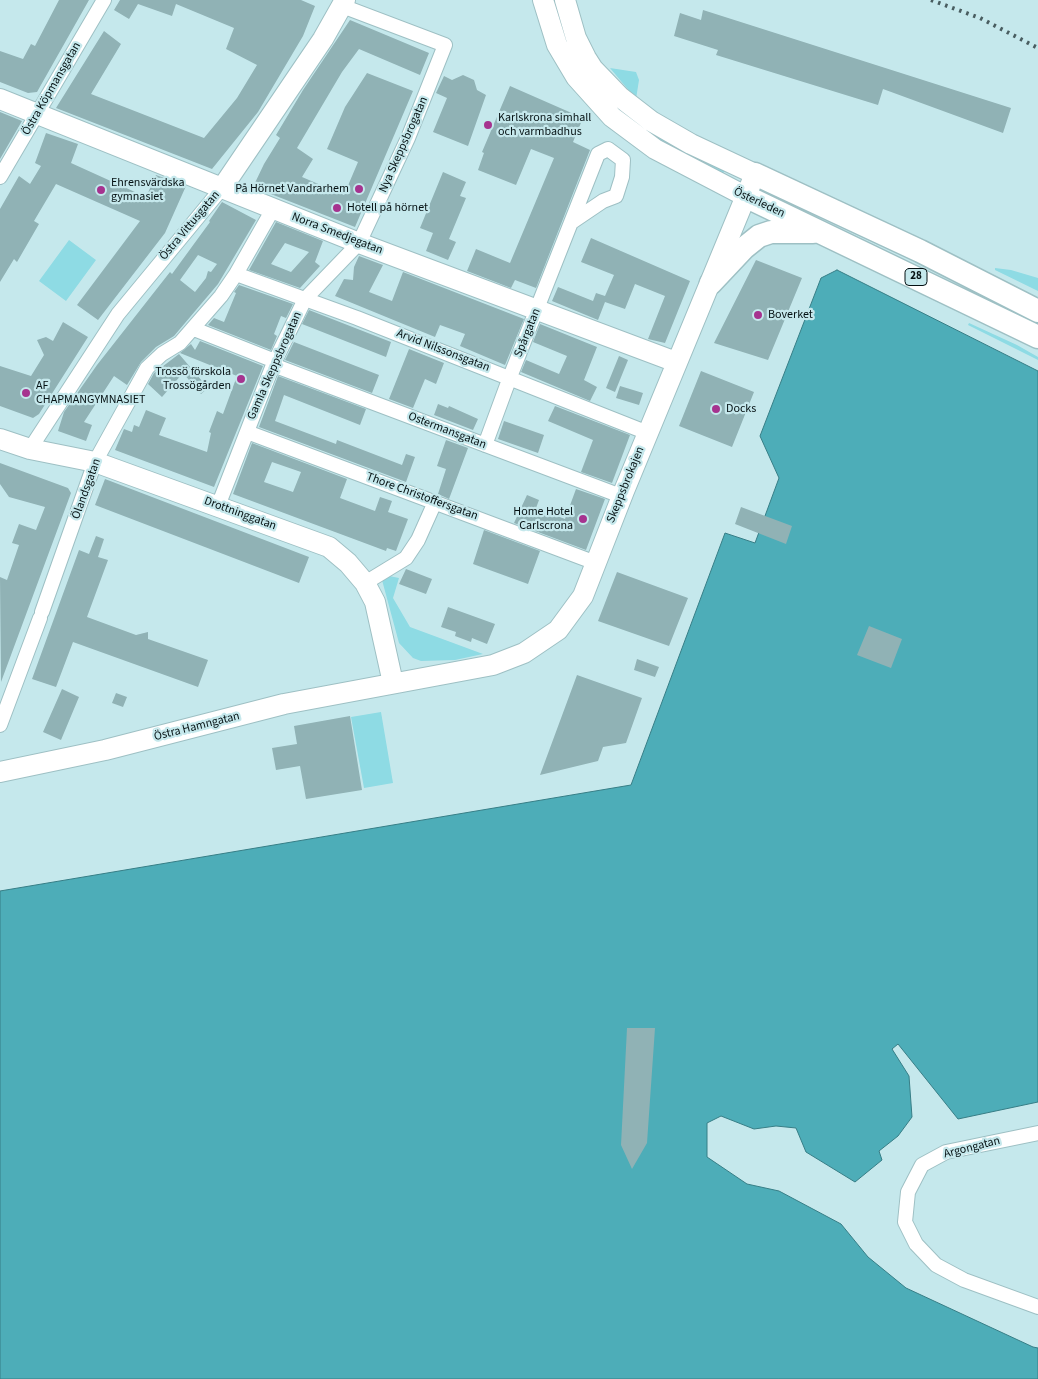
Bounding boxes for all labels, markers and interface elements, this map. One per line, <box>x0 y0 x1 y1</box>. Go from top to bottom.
street label: Östra Köpmansgatan <box>20 40 84 138</box>
street label: Nya Skeppsbrogatan <box>376 95 432 195</box>
place label: Karlskrona simhall och varmbadhus <box>498 111 591 139</box>
marker: Karlskrona simhall och varmbadhus <box>482 119 494 131</box>
place label: Ehrensvärdska gymnasiet <box>111 176 184 204</box>
place label: På Hörnet Vandrarhem <box>235 182 349 196</box>
marker: På Hörnet Vandrarhem <box>353 183 365 195</box>
marker: Ehrensvärdska gymnasiet <box>95 184 107 196</box>
street label: Österleden <box>731 185 787 221</box>
street label: Östra Vittusgatan <box>157 188 223 264</box>
place label: Hotell på hörnet <box>347 201 428 215</box>
marker: Hotell på hörnet <box>331 202 343 214</box>
street label: Norra Smedjegatan <box>289 210 385 258</box>
road number: 28 <box>905 268 927 286</box>
street label: Spårgatan <box>512 307 544 359</box>
place label: Boverket <box>768 308 813 322</box>
marker: Boverket <box>752 309 764 321</box>
street label: Gamla Skeppsbrogatan <box>245 310 305 422</box>
street label: Arvid Nilssonsgatan <box>394 327 492 375</box>
place label: Trossö förskola Trossögården <box>155 365 231 393</box>
marker: Trossö förskola Trossögården <box>235 373 247 385</box>
place label: AF CHAPMANGYMNASIET <box>36 379 145 407</box>
marker: AF CHAPMANGYMNASIET <box>20 387 32 399</box>
place label: Docks <box>726 402 756 416</box>
marker: Docks <box>710 403 722 415</box>
street label: Ostermansgatan <box>406 409 488 453</box>
street label: Skeppsbrokajen <box>604 445 648 525</box>
street label: Ölandsgatan <box>69 457 105 521</box>
street label: Thore Christoffersgatan <box>364 470 480 524</box>
street label: Drottninggatan <box>202 494 278 534</box>
place label: Home Hotel Carlscrona <box>513 505 573 533</box>
marker: Home Hotel Carlscrona <box>577 513 589 525</box>
street label: Östra Hamngatan <box>153 709 241 745</box>
street label: Argongatan <box>942 1134 1002 1162</box>

